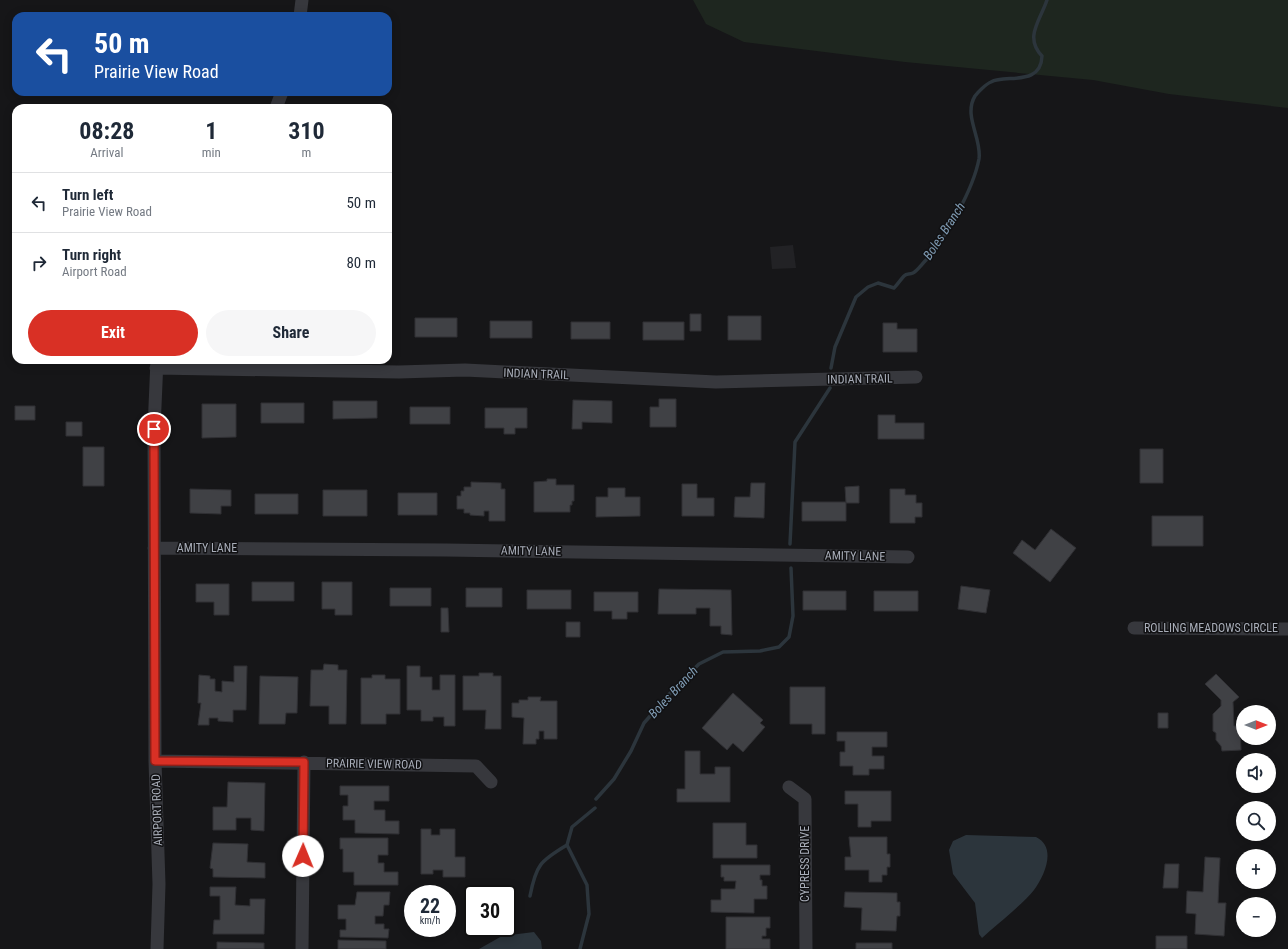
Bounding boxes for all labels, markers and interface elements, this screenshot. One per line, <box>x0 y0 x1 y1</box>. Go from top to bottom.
text: 50 m <box>94 27 150 60</box>
icon: left <box>28 28 80 80</box>
text: Prairie View Road <box>94 61 219 82</box>
text: 08:28 <box>79 117 134 145</box>
text: 1 <box>205 117 217 145</box>
text: 310 <box>288 117 325 145</box>
text: Arrival <box>90 145 123 160</box>
text: min <box>202 145 221 160</box>
text: m <box>302 145 311 160</box>
text: Turn left <box>62 186 113 204</box>
icon: left <box>28 192 50 214</box>
text: 50 m <box>346 194 376 212</box>
water label: Boles Branch <box>920 200 968 262</box>
text: Prairie View Road <box>62 204 152 219</box>
text: Turn right <box>62 246 121 264</box>
icon: right <box>28 252 50 274</box>
text: 80 m <box>346 254 376 272</box>
text: Airport Road <box>62 264 127 279</box>
button: Exit <box>28 310 198 356</box>
button: Share <box>206 310 376 356</box>
street label: INDIAN TRAIL <box>503 366 569 382</box>
street label: INDIAN TRAIL <box>827 371 893 387</box>
pin <box>137 412 171 446</box>
icon: arrive <box>143 418 165 440</box>
street label: AMITY LANE <box>177 541 237 555</box>
street label: AMITY LANE <box>501 543 561 559</box>
street label: AMITY LANE <box>825 548 885 564</box>
street label: ROLLING MEADOWS CIRCLE <box>1144 621 1278 635</box>
water label: Boles Branch <box>645 663 701 721</box>
north arrow <box>1236 705 1276 745</box>
map controls <box>1236 705 1276 937</box>
button: sound <box>1236 753 1276 793</box>
street label: PRAIRIE VIEW ROAD <box>326 756 422 772</box>
street label: AIRPORT ROAD <box>149 774 165 846</box>
button: search <box>1236 801 1276 841</box>
street label: CYPRESS DRIVE <box>798 826 812 902</box>
position arrow <box>282 835 324 877</box>
button: + <box>1236 849 1276 889</box>
speed limit sign: 30 <box>464 885 516 937</box>
text: 22 <box>420 894 440 918</box>
button: − <box>1236 897 1276 937</box>
text: km/h <box>420 915 440 926</box>

